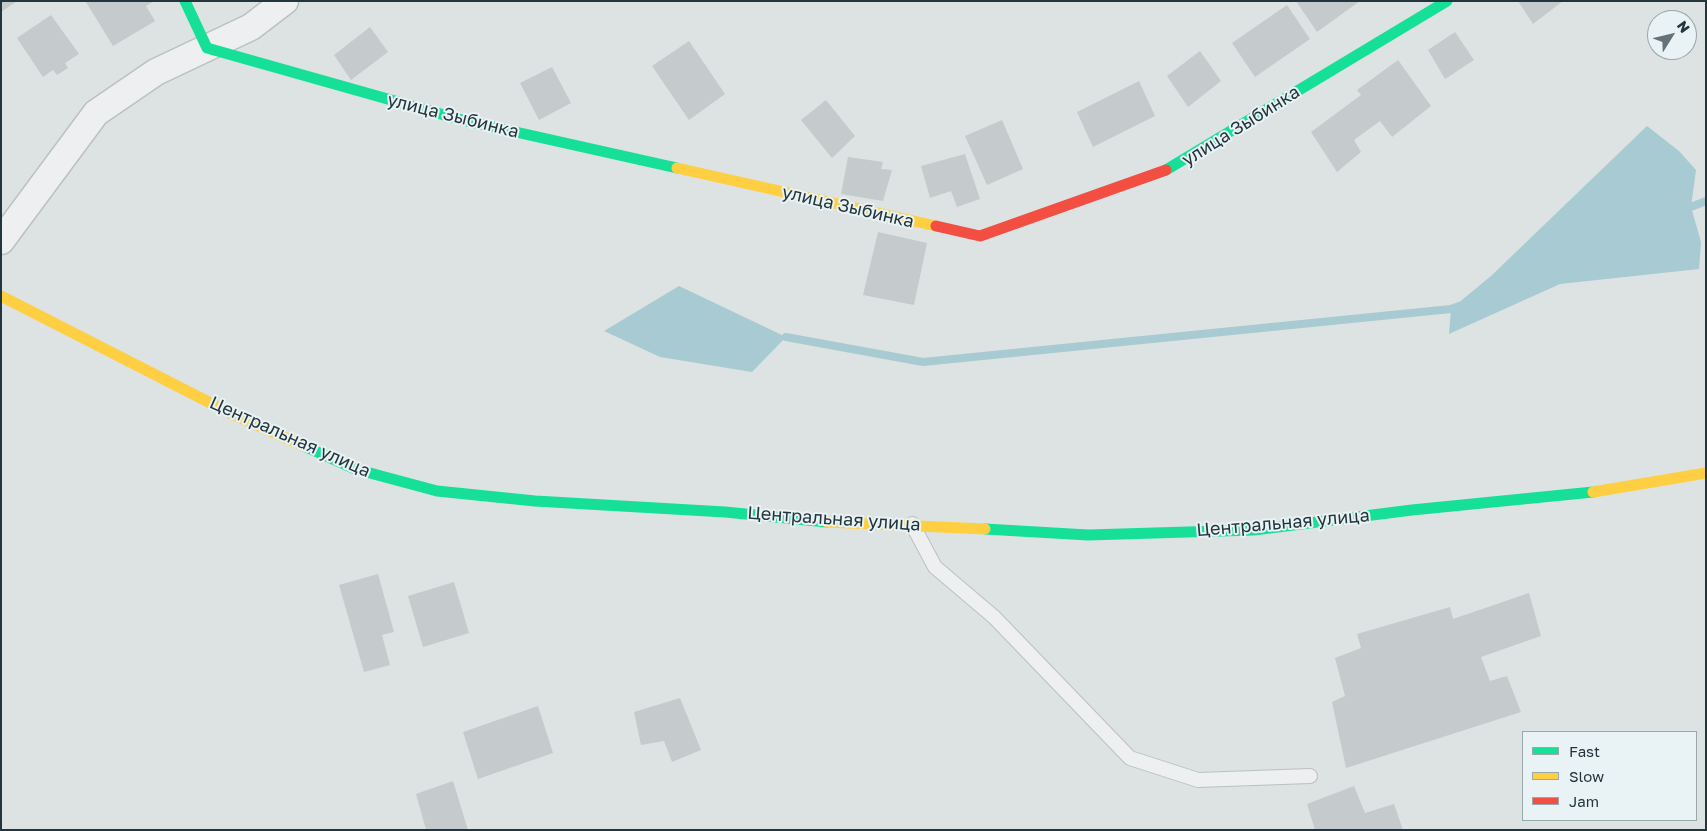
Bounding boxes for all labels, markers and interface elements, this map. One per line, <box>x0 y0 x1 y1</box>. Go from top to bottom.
north arrow <box>1647 10 1697 60</box>
text: N <box>1674 17 1694 36</box>
street label: улица Зыбинка <box>1178 81 1304 171</box>
street label: улица Зыбинка <box>385 89 521 143</box>
street label: улица Зыбинка <box>780 181 916 233</box>
street label: Центральная улица <box>206 392 374 482</box>
street label: Центральная улица <box>747 502 921 536</box>
street label: Центральная улица <box>1196 505 1370 541</box>
legend <box>1522 731 1697 821</box>
text: Fast <box>1569 742 1600 760</box>
text: Slow <box>1569 767 1604 785</box>
text: Jam <box>1569 792 1599 810</box>

